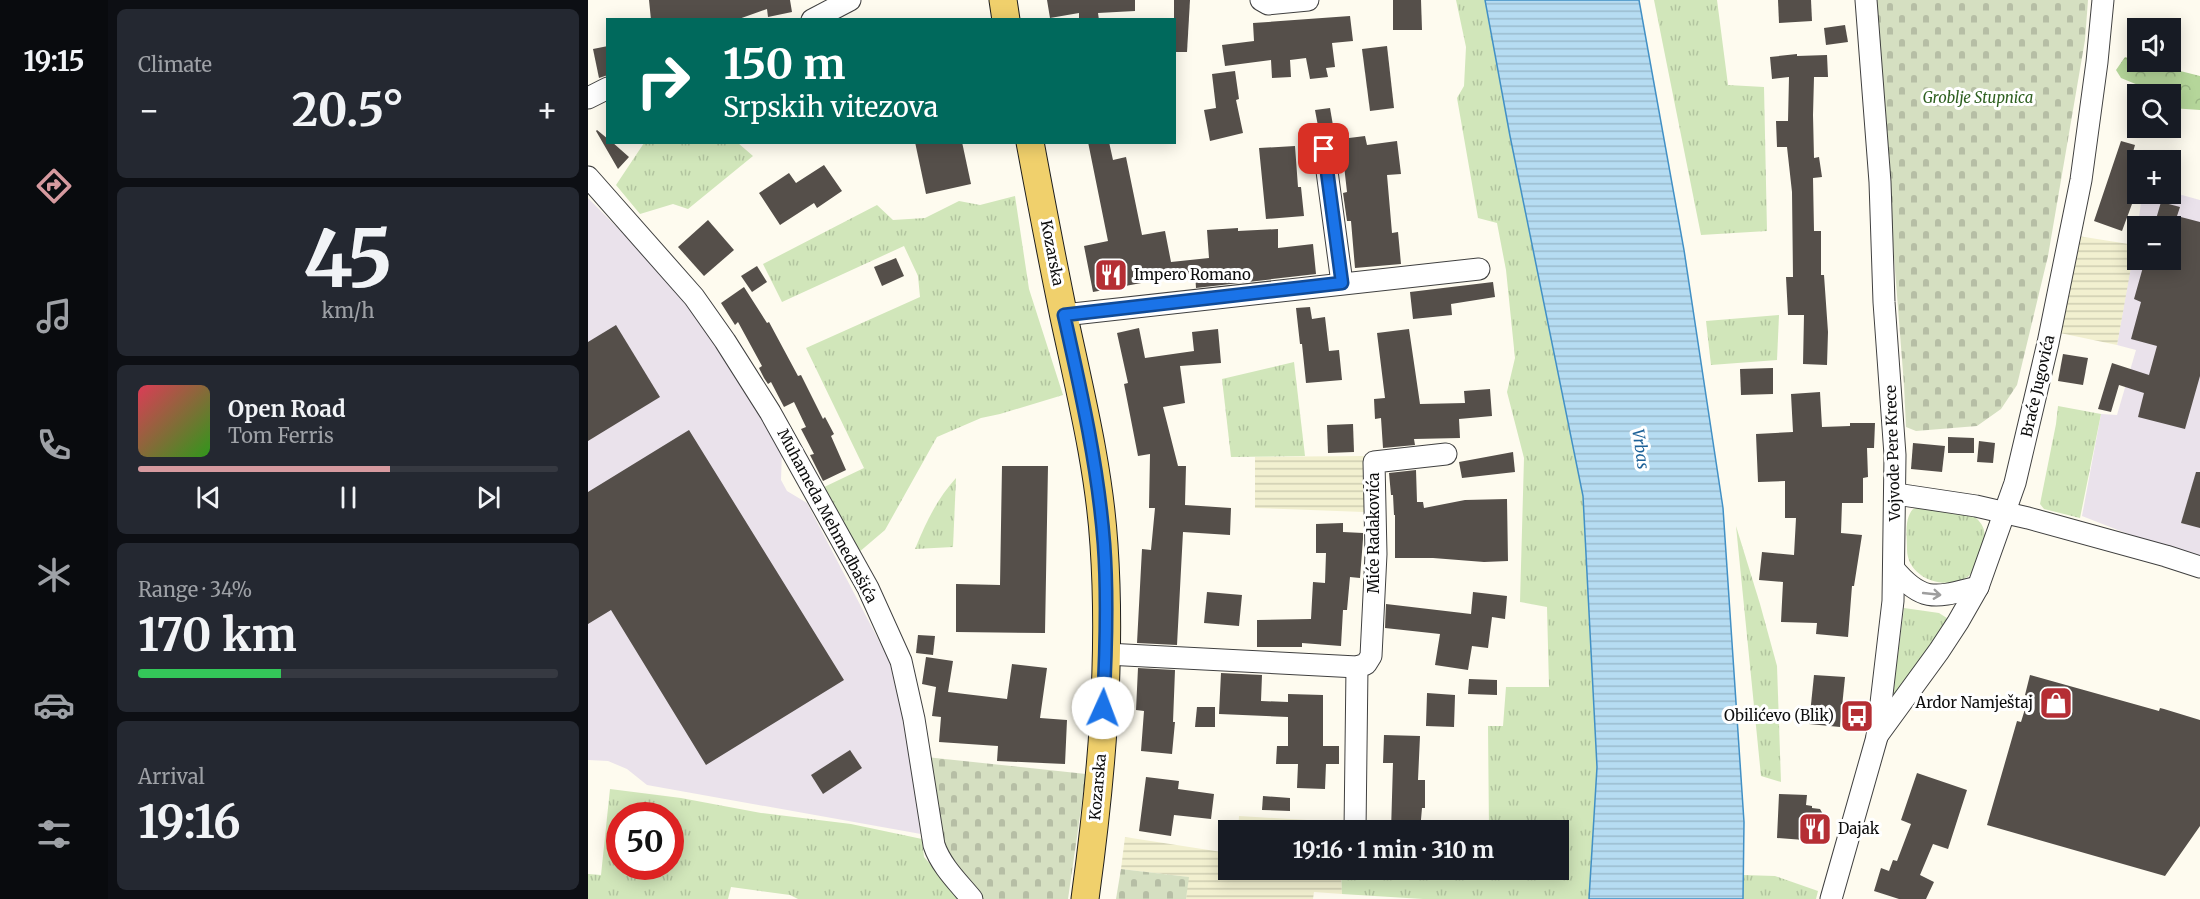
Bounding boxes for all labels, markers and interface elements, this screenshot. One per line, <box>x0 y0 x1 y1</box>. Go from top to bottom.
map controls <box>2127 18 2181 270</box>
button: sound <box>2127 18 2181 72</box>
text: 150 m <box>723 38 845 90</box>
icon: right <box>624 42 702 120</box>
text: 19:15 <box>23 44 85 78</box>
text: Climate <box>138 52 212 77</box>
text: 20.5° <box>292 82 404 138</box>
button: search <box>2127 84 2181 138</box>
park label: Groblje Stupnica <box>1923 88 2033 107</box>
text: − <box>138 90 160 131</box>
text: + <box>536 90 558 131</box>
text: Srpskih vitezova <box>723 90 938 124</box>
pin <box>1298 123 1349 174</box>
icon: arrive <box>1307 132 1340 165</box>
button: + <box>2127 150 2181 204</box>
icon: directions <box>33 165 75 207</box>
text: 45 <box>303 210 393 308</box>
button: − <box>2127 216 2181 270</box>
street label: Kozarska <box>1037 218 1068 288</box>
restaurant icon: Impero Romano <box>1093 257 1129 293</box>
place label: Impero Romano <box>1134 265 1251 284</box>
icon: music <box>33 295 75 337</box>
text: km/h <box>322 298 374 323</box>
street label: Braće Jugovića <box>2017 333 2058 439</box>
street label: Vojvode Pere Krece <box>1881 385 1904 522</box>
text: Open Road <box>228 395 346 423</box>
text: Tom Ferris <box>228 423 334 448</box>
icon: phone <box>33 424 75 466</box>
street label: Muhameda Mehmedbašića <box>773 425 881 606</box>
water label: Vrbas <box>1628 428 1654 471</box>
street label: Miće Radakovića <box>1364 472 1383 594</box>
icon: previous <box>192 481 225 514</box>
icon: pause <box>332 481 365 514</box>
icon: next <box>472 481 505 514</box>
icon: climate <box>33 554 75 596</box>
text: Range · 34% <box>138 577 252 602</box>
one-way arrow <box>1921 589 1941 600</box>
text: 170 km <box>138 607 297 663</box>
position arrow <box>1071 676 1135 740</box>
icon: car <box>33 684 75 726</box>
shop icon: Ardor Namještaj <box>2038 685 2074 721</box>
place label: Ardor Namještaj <box>1915 693 2033 712</box>
bus stop icon: Obilićevo (Blik) <box>1839 698 1875 734</box>
place label: Obilićevo (Blik) <box>1724 706 1834 725</box>
street label: Kozarska <box>1085 753 1110 821</box>
text: Arrival <box>138 764 205 789</box>
text: 19:16 <box>138 794 241 850</box>
speed limit sign: 50 <box>606 802 684 880</box>
restaurant icon: Dajak <box>1797 811 1833 847</box>
icon: filters <box>33 813 75 855</box>
place label: Dajak <box>1838 819 1880 838</box>
text: 19:16 · 1 min · 310 m <box>1293 836 1494 864</box>

